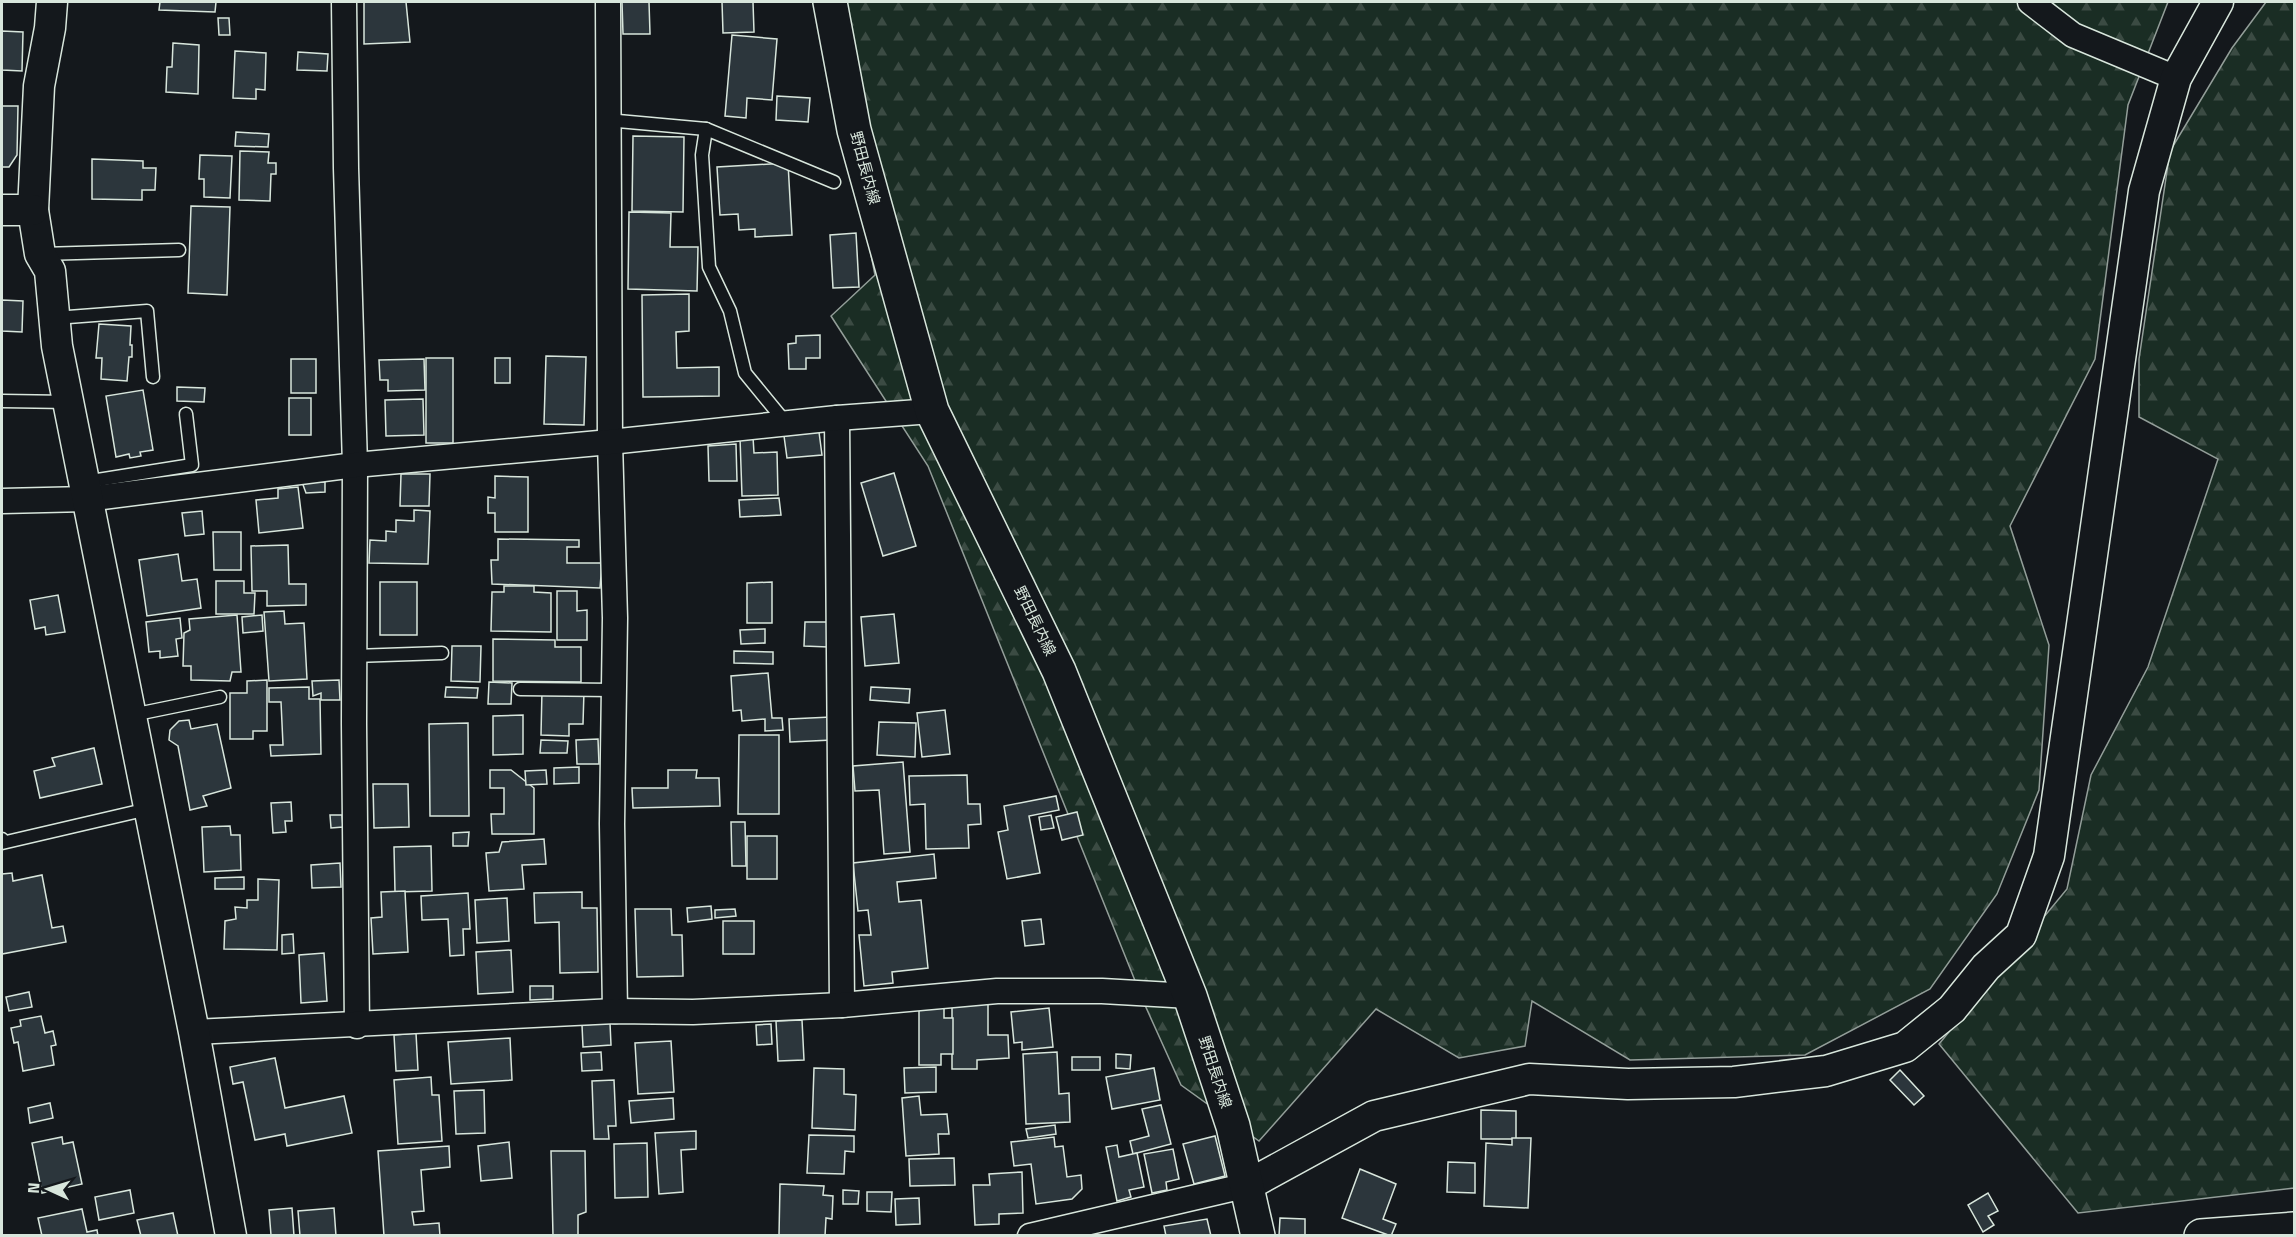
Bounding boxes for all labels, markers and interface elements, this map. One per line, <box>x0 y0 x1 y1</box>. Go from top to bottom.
street label: 野田長内線 <box>845 129 886 207</box>
street label: 野田長内線 <box>1009 582 1062 660</box>
street label: 野田長内線 <box>1193 1033 1238 1111</box>
north arrow <box>18 1159 78 1219</box>
text: N <box>21 1182 45 1194</box>

